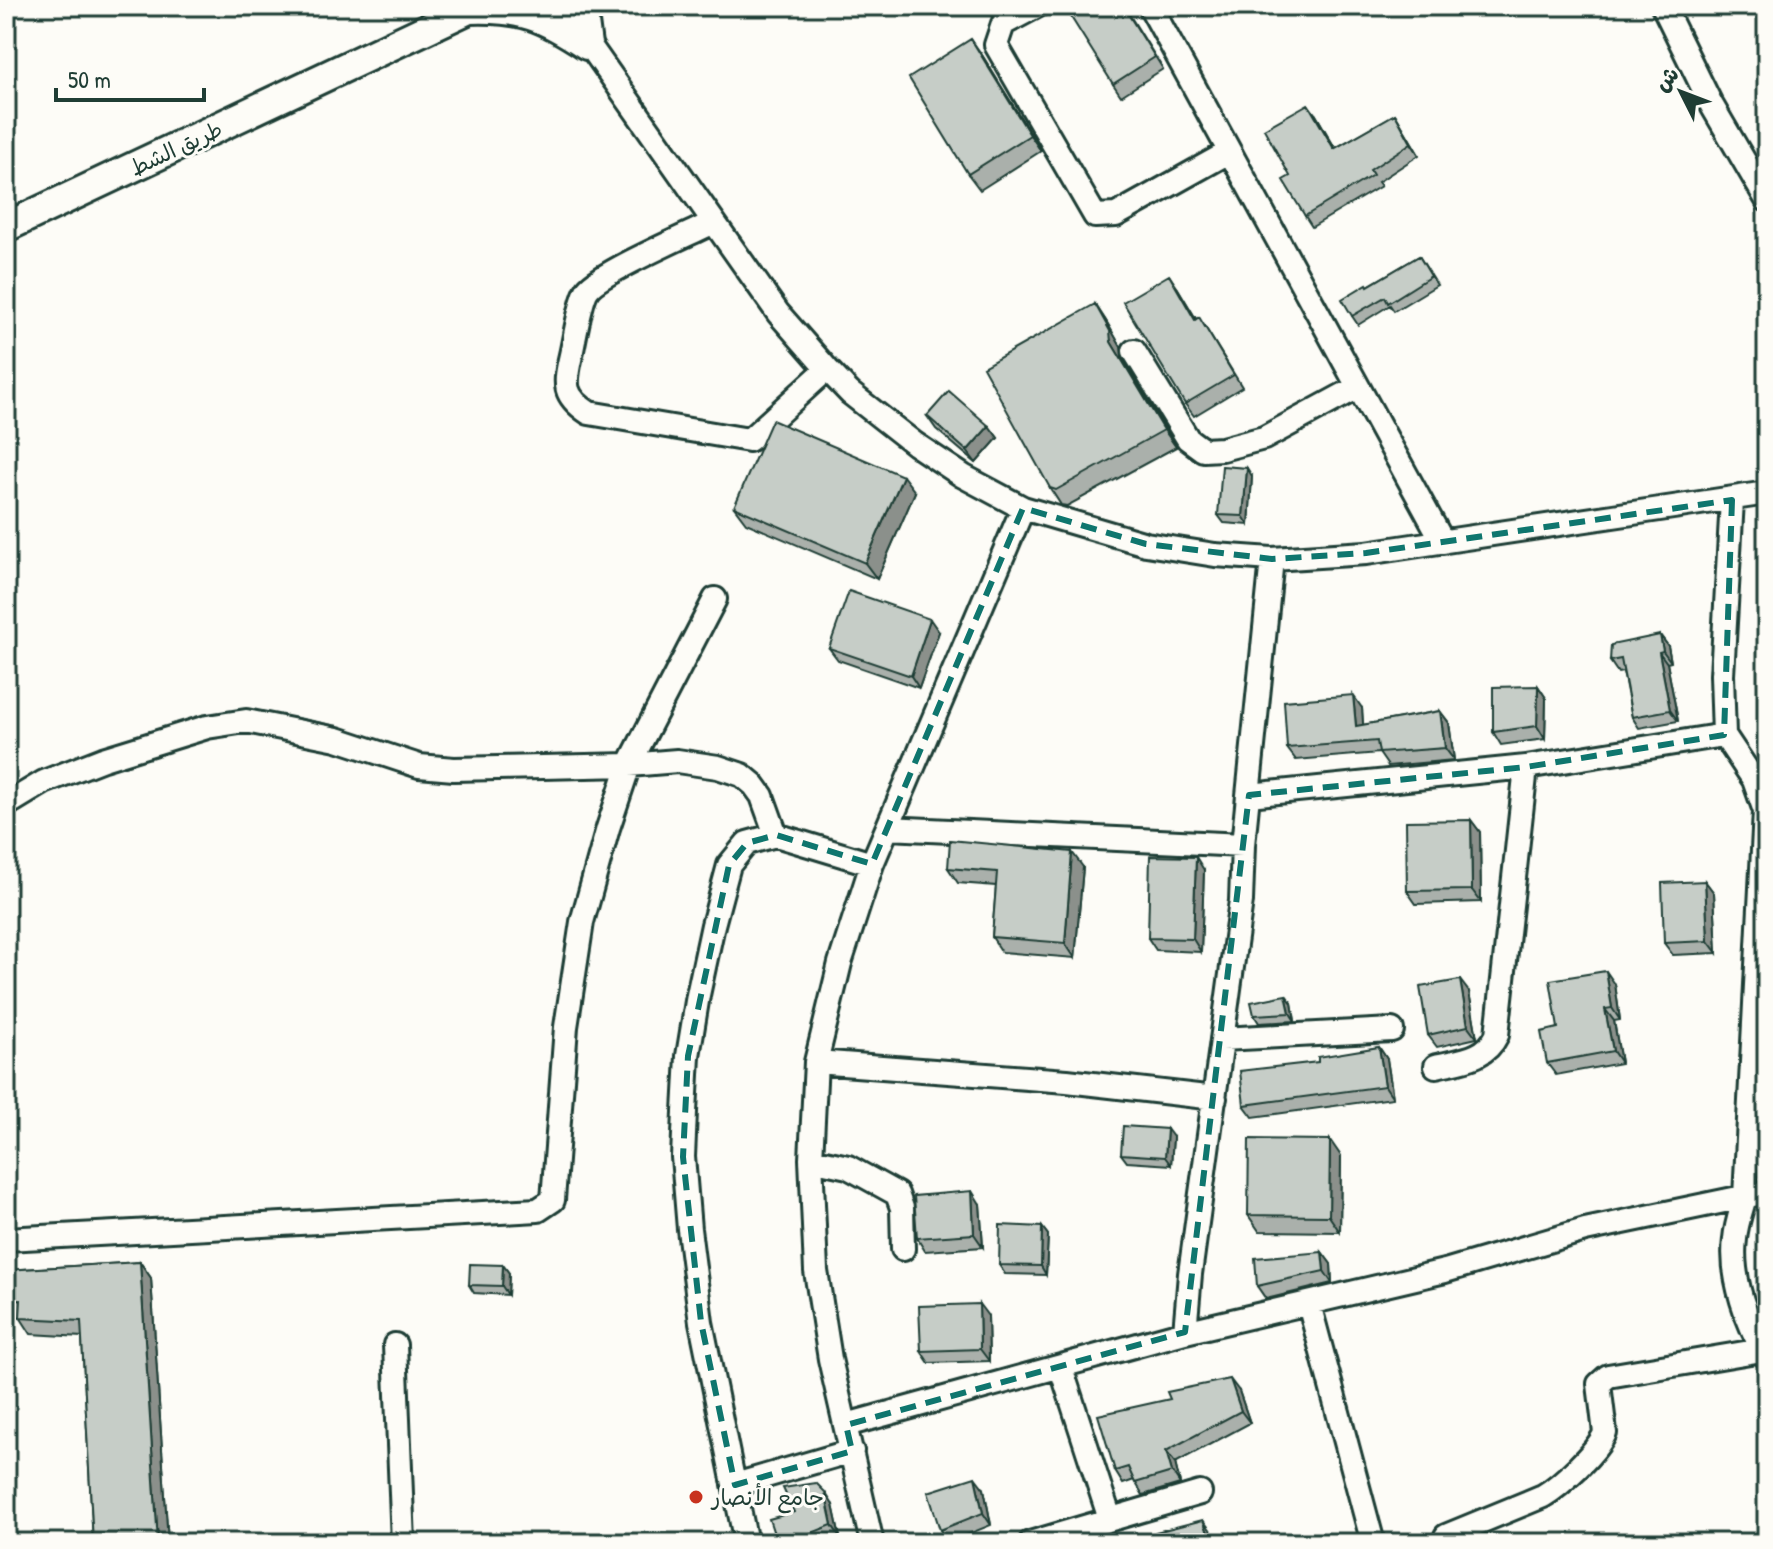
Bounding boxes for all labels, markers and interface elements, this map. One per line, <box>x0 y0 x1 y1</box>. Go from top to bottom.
scale bar <box>56 52 204 102</box>
north arrow <box>1641 52 1721 132</box>
text: ش <box>1647 60 1685 98</box>
text: 50 m <box>68 63 111 95</box>
street label: طريق الشط <box>125 113 227 183</box>
place label: جامع الأنصار <box>710 1482 824 1514</box>
marker: جامع الأنصار <box>687 1488 705 1506</box>

